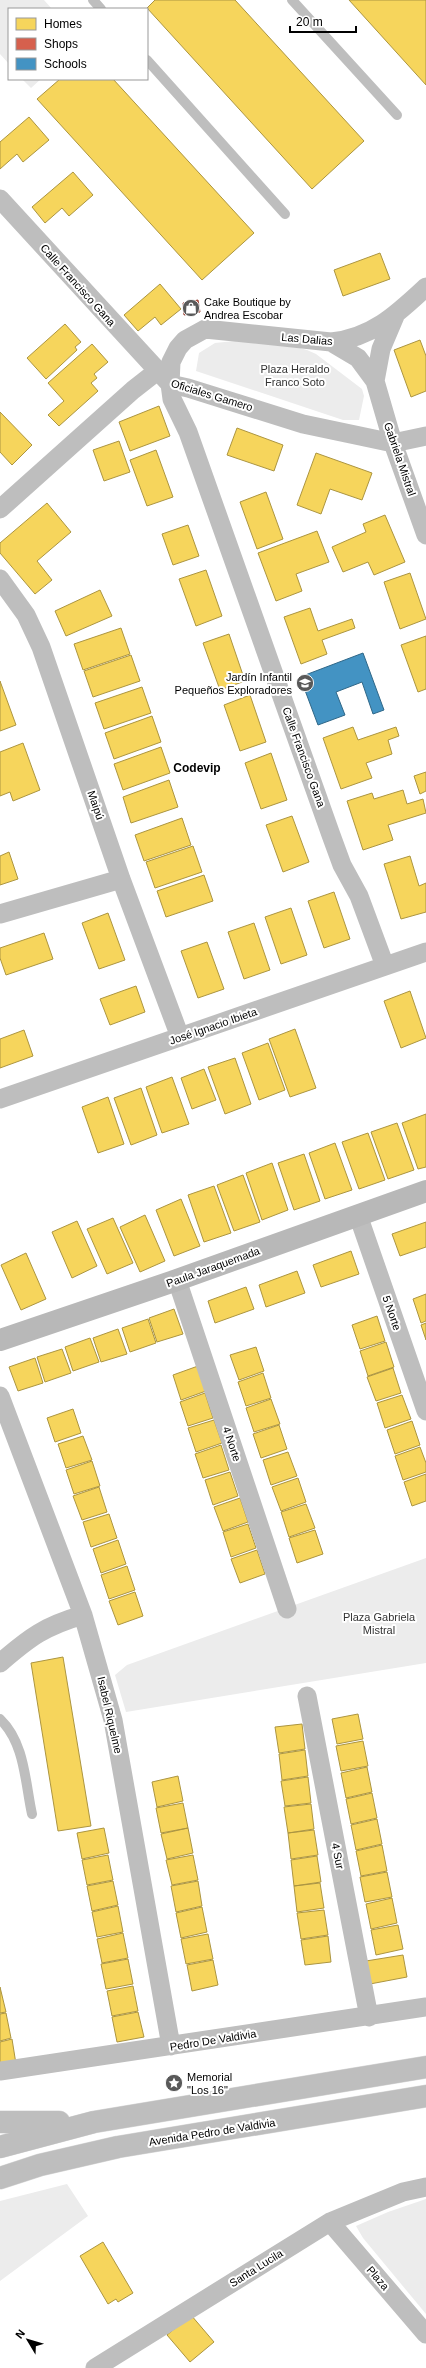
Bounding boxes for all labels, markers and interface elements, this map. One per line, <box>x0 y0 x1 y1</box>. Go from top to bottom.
legend <box>8 8 148 80</box>
scale bar <box>290 8 356 34</box>
text: 20 m <box>296 15 323 29</box>
text: Homes <box>44 17 82 31</box>
text: Shops <box>44 37 78 51</box>
text: Schools <box>44 57 87 71</box>
street label: Calle Francisco Gana <box>38 242 118 329</box>
place label: Cake Boutique by Andrea Escobar <box>204 296 291 321</box>
shop icon: Cake Boutique by Andrea Escobar <box>181 298 201 318</box>
street label: Las Dalias <box>281 331 334 347</box>
park label: Plaza Heraldo Franco Soto <box>260 363 330 388</box>
street label: Oficiales Gamero <box>170 377 254 413</box>
street label: Gabriela Mistral <box>382 421 418 497</box>
place label: Jardín Infantil Pequeños Exploradores <box>175 671 292 696</box>
school or university icon: Jardín Infantil Pequeños Exploradores <box>295 673 315 693</box>
street label: Calle Francisco Gana <box>280 705 328 810</box>
district label: Codevip <box>173 761 221 775</box>
street label: Maipú <box>85 789 107 821</box>
street label: José Ignacio Ibieta <box>168 1005 259 1047</box>
street label: Paula Jaraquemada <box>165 1244 262 1289</box>
street label: 5 Norte <box>380 1294 404 1332</box>
street label: 4 Norte <box>221 1425 243 1463</box>
park label: Plaza Gabriela Mistral <box>343 1611 416 1636</box>
street label: Isabel Riquelme <box>95 1675 125 1755</box>
street label: 4 Sur <box>330 1842 346 1870</box>
street label: Pedro De Valdivia <box>169 2027 258 2053</box>
place label: Memorial "Los 16" <box>187 2071 232 2096</box>
place icon: Memorial "Los 16" <box>164 2073 184 2093</box>
street label: Avenida Pedro de Valdivia <box>148 2116 277 2148</box>
street label: Santa Lucila <box>227 2246 286 2289</box>
street label: Plaza <box>364 2264 392 2293</box>
north arrow <box>8 2320 48 2360</box>
text: N <box>13 2327 27 2341</box>

